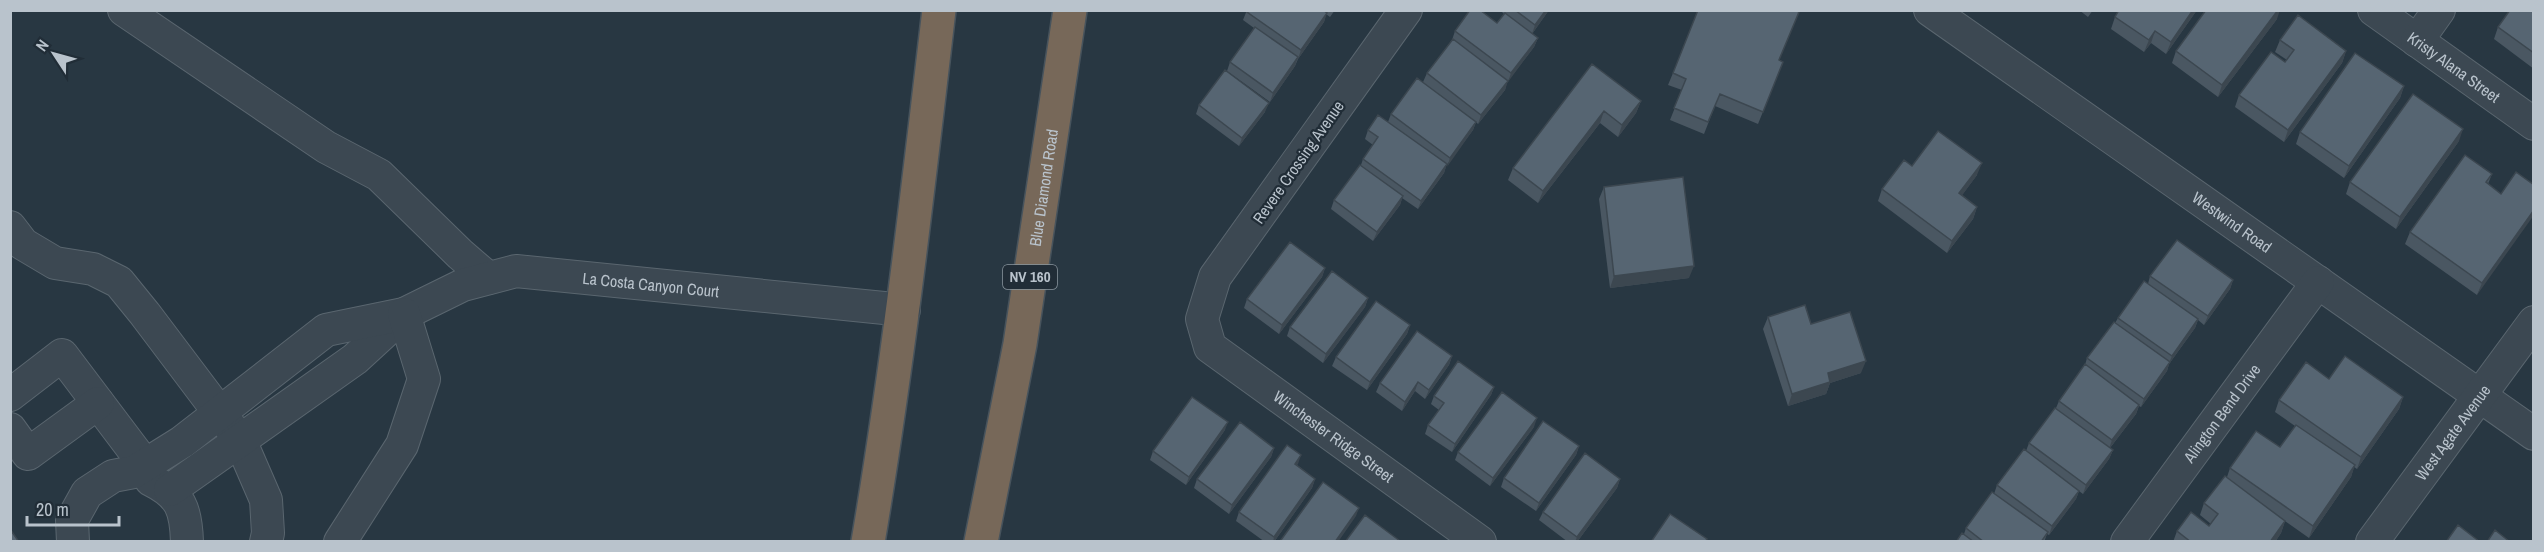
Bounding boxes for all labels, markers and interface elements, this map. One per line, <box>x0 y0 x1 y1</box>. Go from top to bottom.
north arrow <box>24 24 84 84</box>
street label: Kristy Alana Street <box>2403 26 2505 108</box>
text: N <box>30 35 54 55</box>
street label: Revere Crossing Avenue <box>1247 96 1349 228</box>
street label: Blue Diamond Road <box>1024 127 1063 248</box>
street label: Westwind Road <box>2188 186 2276 258</box>
road number: NV 160 <box>1003 265 1057 289</box>
street label: La Costa Canyon Court <box>581 267 720 302</box>
street label: Alington Bend Drive <box>2177 359 2265 468</box>
street label: West Agate Avenue <box>2410 380 2495 485</box>
street label: Winchester Ridge Street <box>1269 385 1399 488</box>
scale bar <box>27 489 118 527</box>
text: 20 m <box>36 497 69 522</box>

